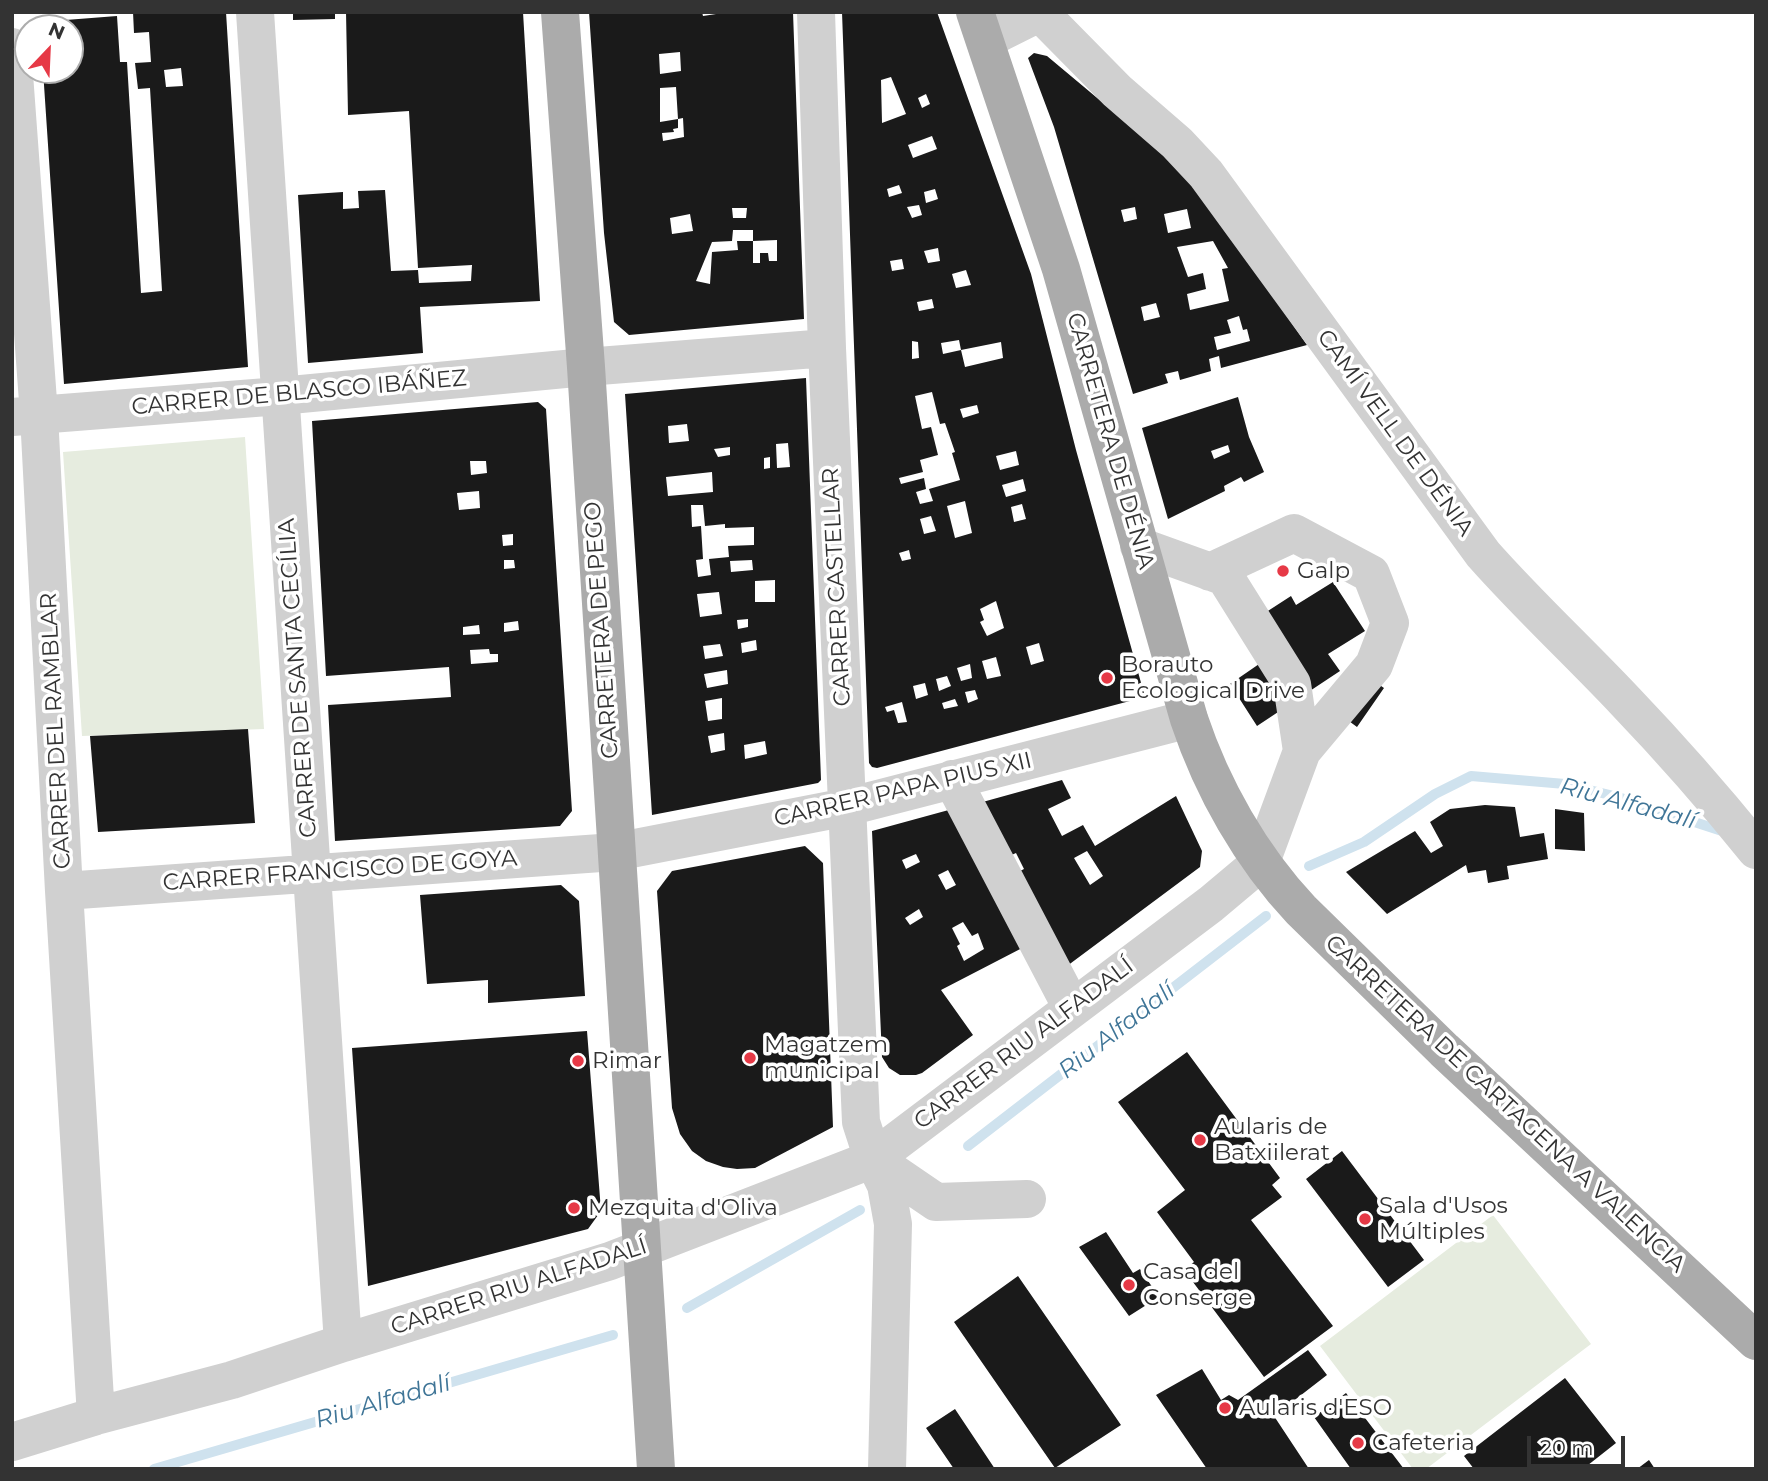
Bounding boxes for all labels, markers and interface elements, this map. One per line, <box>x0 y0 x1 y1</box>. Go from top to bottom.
north arrow <box>14 14 84 84</box>
text: N <box>45 17 68 45</box>
street label: CARRETERA DE DÉNIA <box>1060 309 1160 573</box>
street label: CAMÍ VELL DE DÉNIA <box>1311 324 1479 542</box>
street label: CARRER DE BLASCO IBÁÑEZ <box>130 365 468 421</box>
street label: CARRER CASTELLAR <box>817 467 857 707</box>
street label: CARRETERA DE PEGO <box>579 500 625 760</box>
street label: CARRER DE SANTA CECÍLIA <box>273 517 323 839</box>
place label: Galp <box>1297 557 1350 585</box>
marker: Galp <box>1275 563 1291 579</box>
street label: CARRER DEL RAMBLAR <box>35 592 77 870</box>
place label: Borauto Ecological Drive <box>1121 651 1305 705</box>
marker: Borauto Ecological Drive <box>1099 670 1115 686</box>
street label: CARRER PAPA PIUS XII <box>771 747 1035 833</box>
water label: Riu Alfadalí <box>1557 772 1699 836</box>
street label: CARRER FRANCISCO DE GOYA <box>162 845 518 897</box>
street label: CARRETERA DE CARTAGENA A VALENCIA <box>1319 929 1691 1279</box>
street label: CARRER RIU ALFADALÍ <box>909 952 1139 1136</box>
water label: Riu Alfadalí <box>1053 977 1181 1085</box>
place label: Magatzem municipal <box>764 1031 888 1085</box>
place label: Rimar <box>592 1047 662 1075</box>
marker: Magatzem municipal <box>742 1050 758 1066</box>
marker: Rimar <box>570 1053 586 1069</box>
place label: Aularis de Batxiilerat <box>1214 1113 1330 1167</box>
marker: Aularis de Batxiilerat <box>1192 1132 1208 1148</box>
place label: Sala d'Usos Múltiples <box>1379 1192 1508 1246</box>
place label: Mezquita d'Oliva <box>588 1194 778 1222</box>
marker: Mezquita d'Oliva <box>566 1200 582 1216</box>
marker: Sala d'Usos Múltiples <box>1357 1211 1373 1227</box>
street label: CARRER RIU ALFADALÍ <box>387 1233 651 1341</box>
place label: Casa del Conserge <box>1143 1258 1252 1312</box>
marker: Casa del Conserge <box>1121 1277 1137 1293</box>
water label: Riu Alfadalí <box>312 1369 454 1435</box>
place label: Aularis d'ESO <box>1239 1394 1392 1422</box>
marker: Aularis d'ESO <box>1217 1400 1233 1416</box>
scale bar <box>1530 1422 1628 1466</box>
place label: Cafeteria <box>1372 1429 1475 1457</box>
marker: Cafeteria <box>1350 1435 1366 1451</box>
text: 20 m <box>1540 1435 1594 1460</box>

